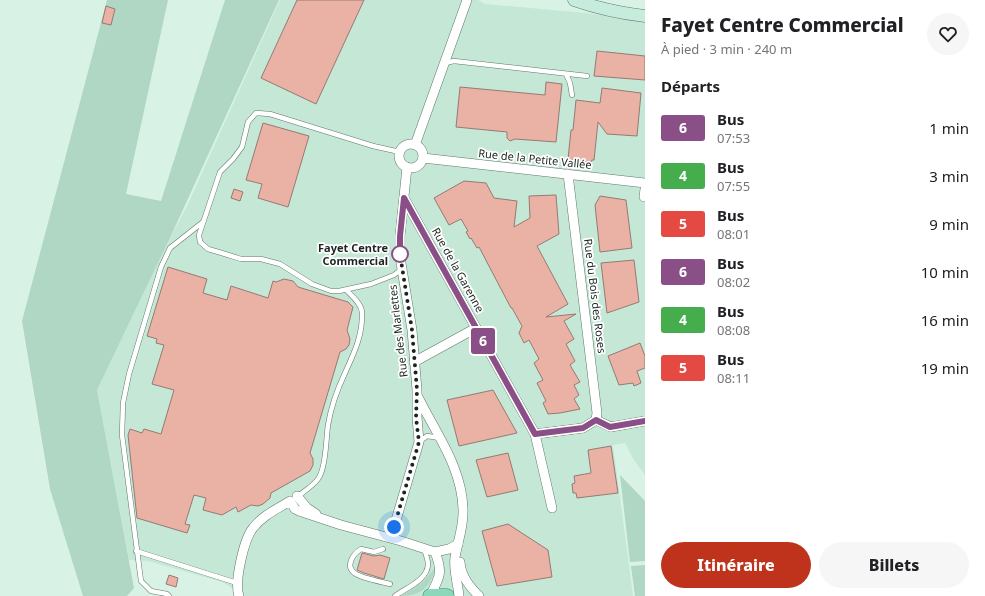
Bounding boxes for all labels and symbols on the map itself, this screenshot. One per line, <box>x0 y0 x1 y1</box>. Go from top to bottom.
street label: Rue de la Petite Vallée <box>478 145 592 172</box>
street label: Rue de la Garenne <box>429 225 488 315</box>
street label: Rue du Bois des Roses <box>581 238 610 354</box>
place label: Fayet Centre Commercial <box>318 240 388 268</box>
marker: Fayet Centre Commercial <box>391 245 409 263</box>
street label: Rue des Marlettes <box>384 284 411 378</box>
line badge: 6 <box>470 328 496 354</box>
your location <box>384 517 404 537</box>

